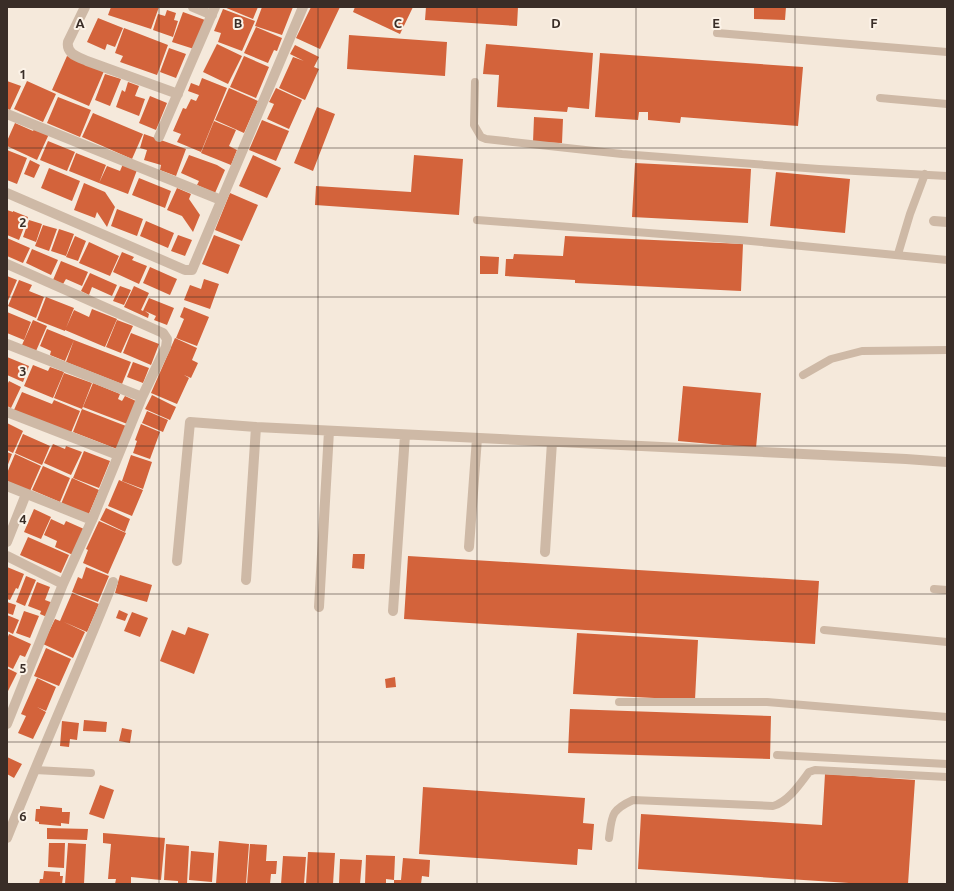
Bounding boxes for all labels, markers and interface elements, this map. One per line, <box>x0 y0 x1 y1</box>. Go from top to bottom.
text: A <box>75 16 85 30</box>
text: B <box>234 16 243 30</box>
text: C <box>394 16 403 30</box>
text: D <box>551 16 561 30</box>
text: E <box>712 16 720 30</box>
text: F <box>870 16 878 30</box>
text: 1 <box>19 67 27 81</box>
text: 2 <box>19 215 27 229</box>
text: 3 <box>19 364 27 378</box>
text: 4 <box>19 512 27 526</box>
text: 5 <box>19 661 27 675</box>
text: 6 <box>19 809 27 823</box>

